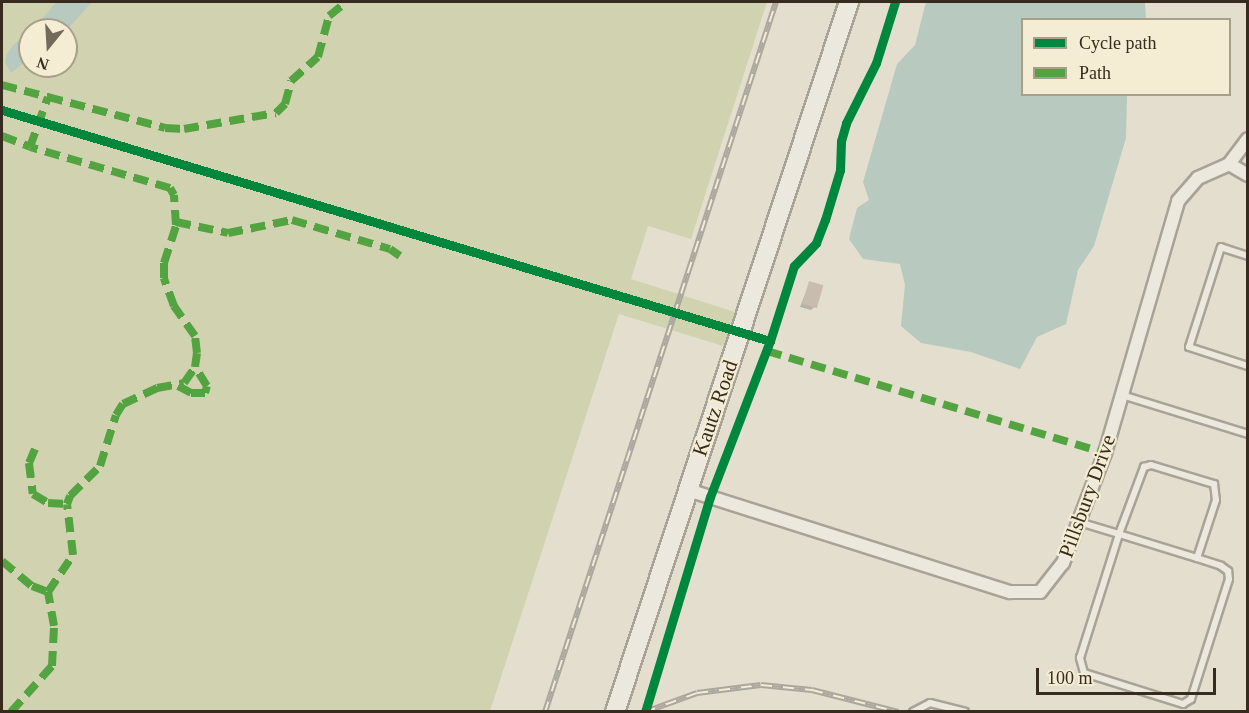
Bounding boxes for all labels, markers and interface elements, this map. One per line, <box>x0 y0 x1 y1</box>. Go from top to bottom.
north arrow <box>18 18 78 78</box>
legend <box>1021 18 1231 96</box>
text: Cycle path <box>1079 33 1156 53</box>
text: N <box>35 54 51 74</box>
text: Path <box>1079 63 1111 83</box>
street label: Kautz Road <box>687 357 743 459</box>
street label: Pillsbury Drive <box>1053 431 1121 561</box>
scale bar <box>1039 656 1219 694</box>
text: 100 m <box>1047 668 1093 688</box>

